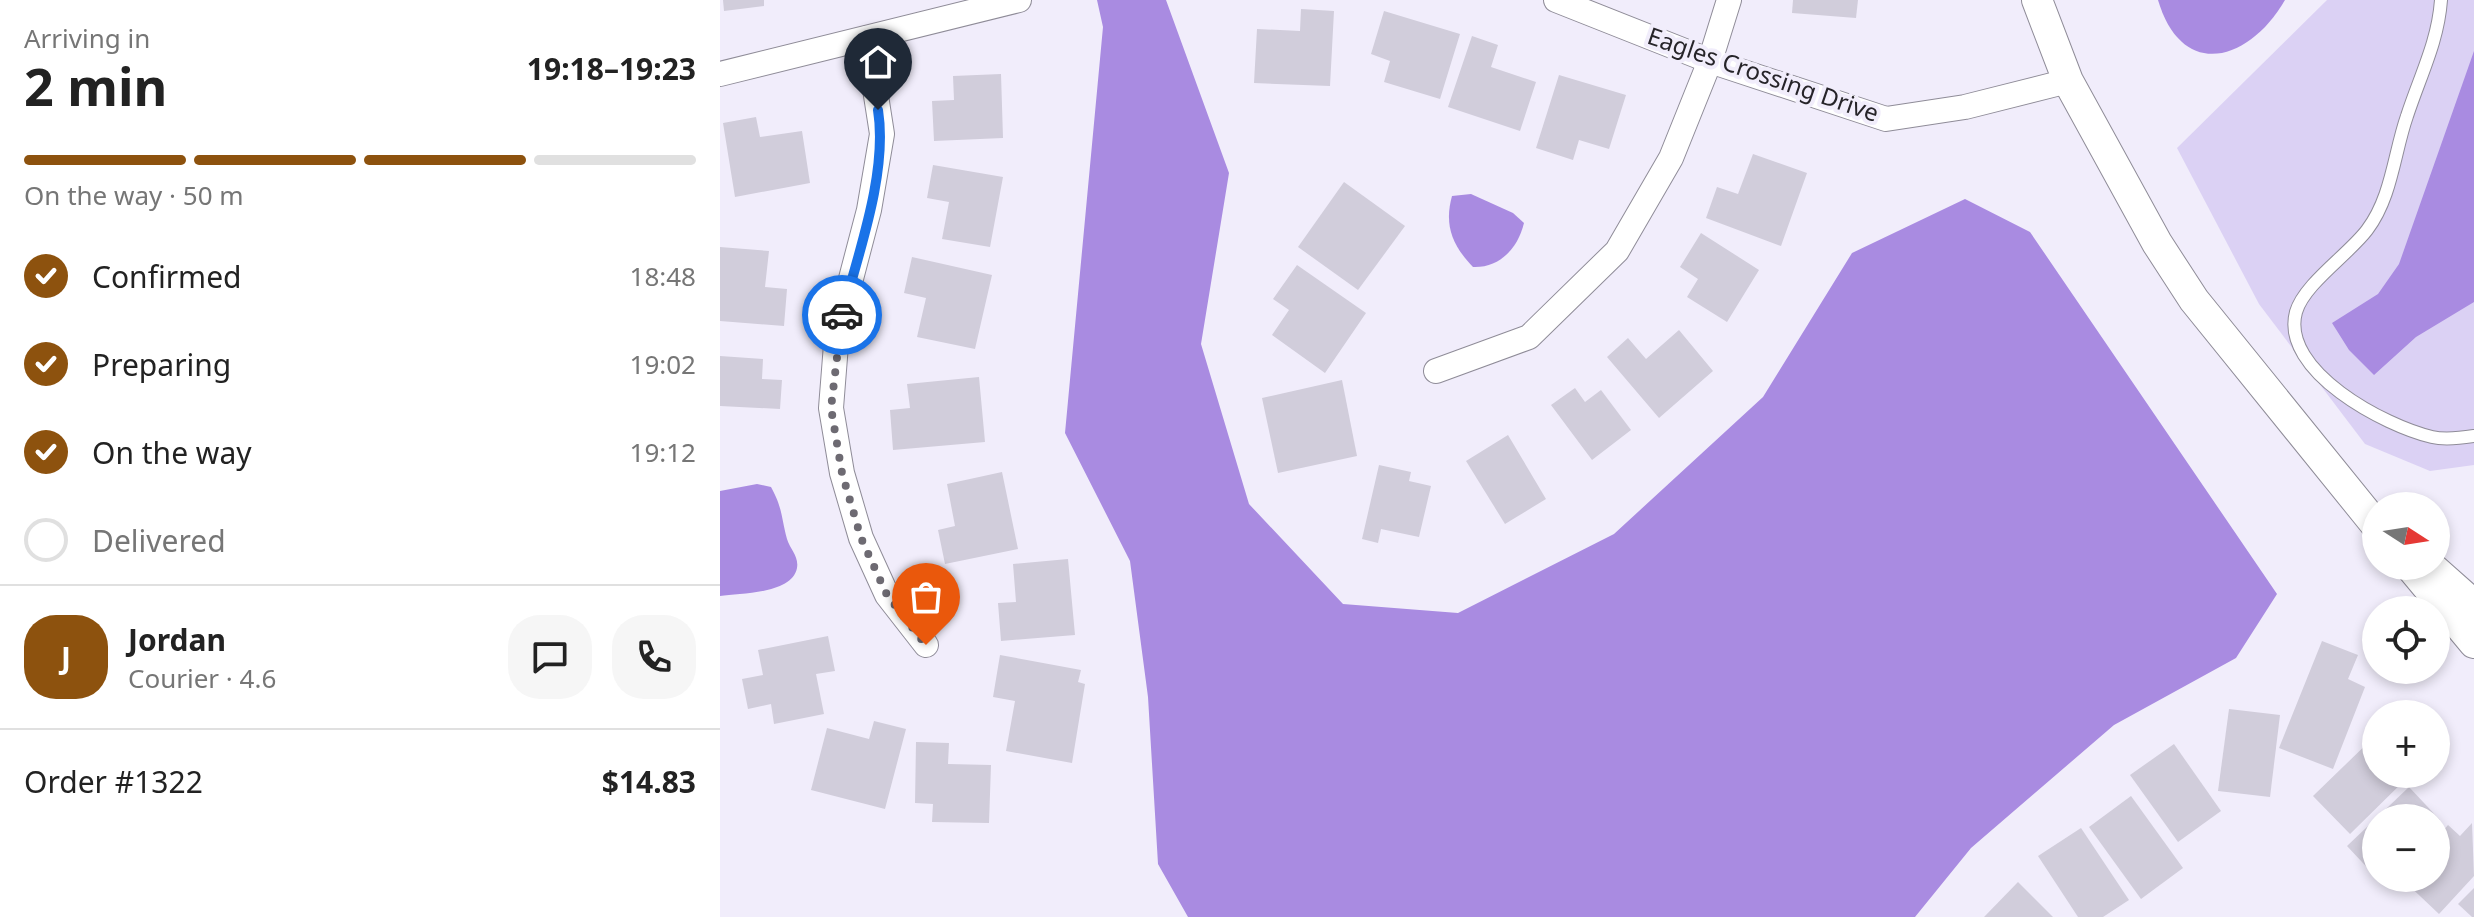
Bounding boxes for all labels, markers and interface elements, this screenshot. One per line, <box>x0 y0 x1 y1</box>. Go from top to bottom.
street label: Eagles Crossing Drive <box>1643 19 1884 129</box>
text: Arriving in <box>24 20 150 56</box>
pin <box>844 28 912 110</box>
icon: home <box>856 40 900 84</box>
text: 19:18–19:23 <box>527 48 696 89</box>
text: 2 min <box>24 50 167 121</box>
text: On the way · 50 m <box>24 177 244 213</box>
icon: check <box>24 254 68 298</box>
text: Confirmed <box>92 256 242 297</box>
text: 18:48 <box>630 258 696 294</box>
courier <box>802 275 882 355</box>
icon: car <box>820 293 864 337</box>
icon: check <box>24 342 68 386</box>
text: Preparing <box>92 344 231 385</box>
text: 19:02 <box>630 346 696 382</box>
icon: check <box>24 430 68 474</box>
text: On the way <box>92 432 252 473</box>
text: 19:12 <box>630 434 696 470</box>
north arrow <box>2362 492 2450 580</box>
map controls <box>2362 492 2450 892</box>
text: Delivered <box>92 520 226 561</box>
pin <box>892 563 960 645</box>
icon: bag <box>904 575 948 619</box>
button: locate <box>2362 596 2450 684</box>
button: chat <box>508 615 592 699</box>
button: phone <box>612 615 696 699</box>
text: Jordan <box>128 619 226 660</box>
text: J <box>61 637 71 678</box>
text: Courier · 4.6 <box>128 660 276 696</box>
button: + <box>2362 700 2450 788</box>
text: Order #1322 <box>24 761 203 802</box>
text: $14.83 <box>602 761 696 802</box>
button: − <box>2362 804 2450 892</box>

